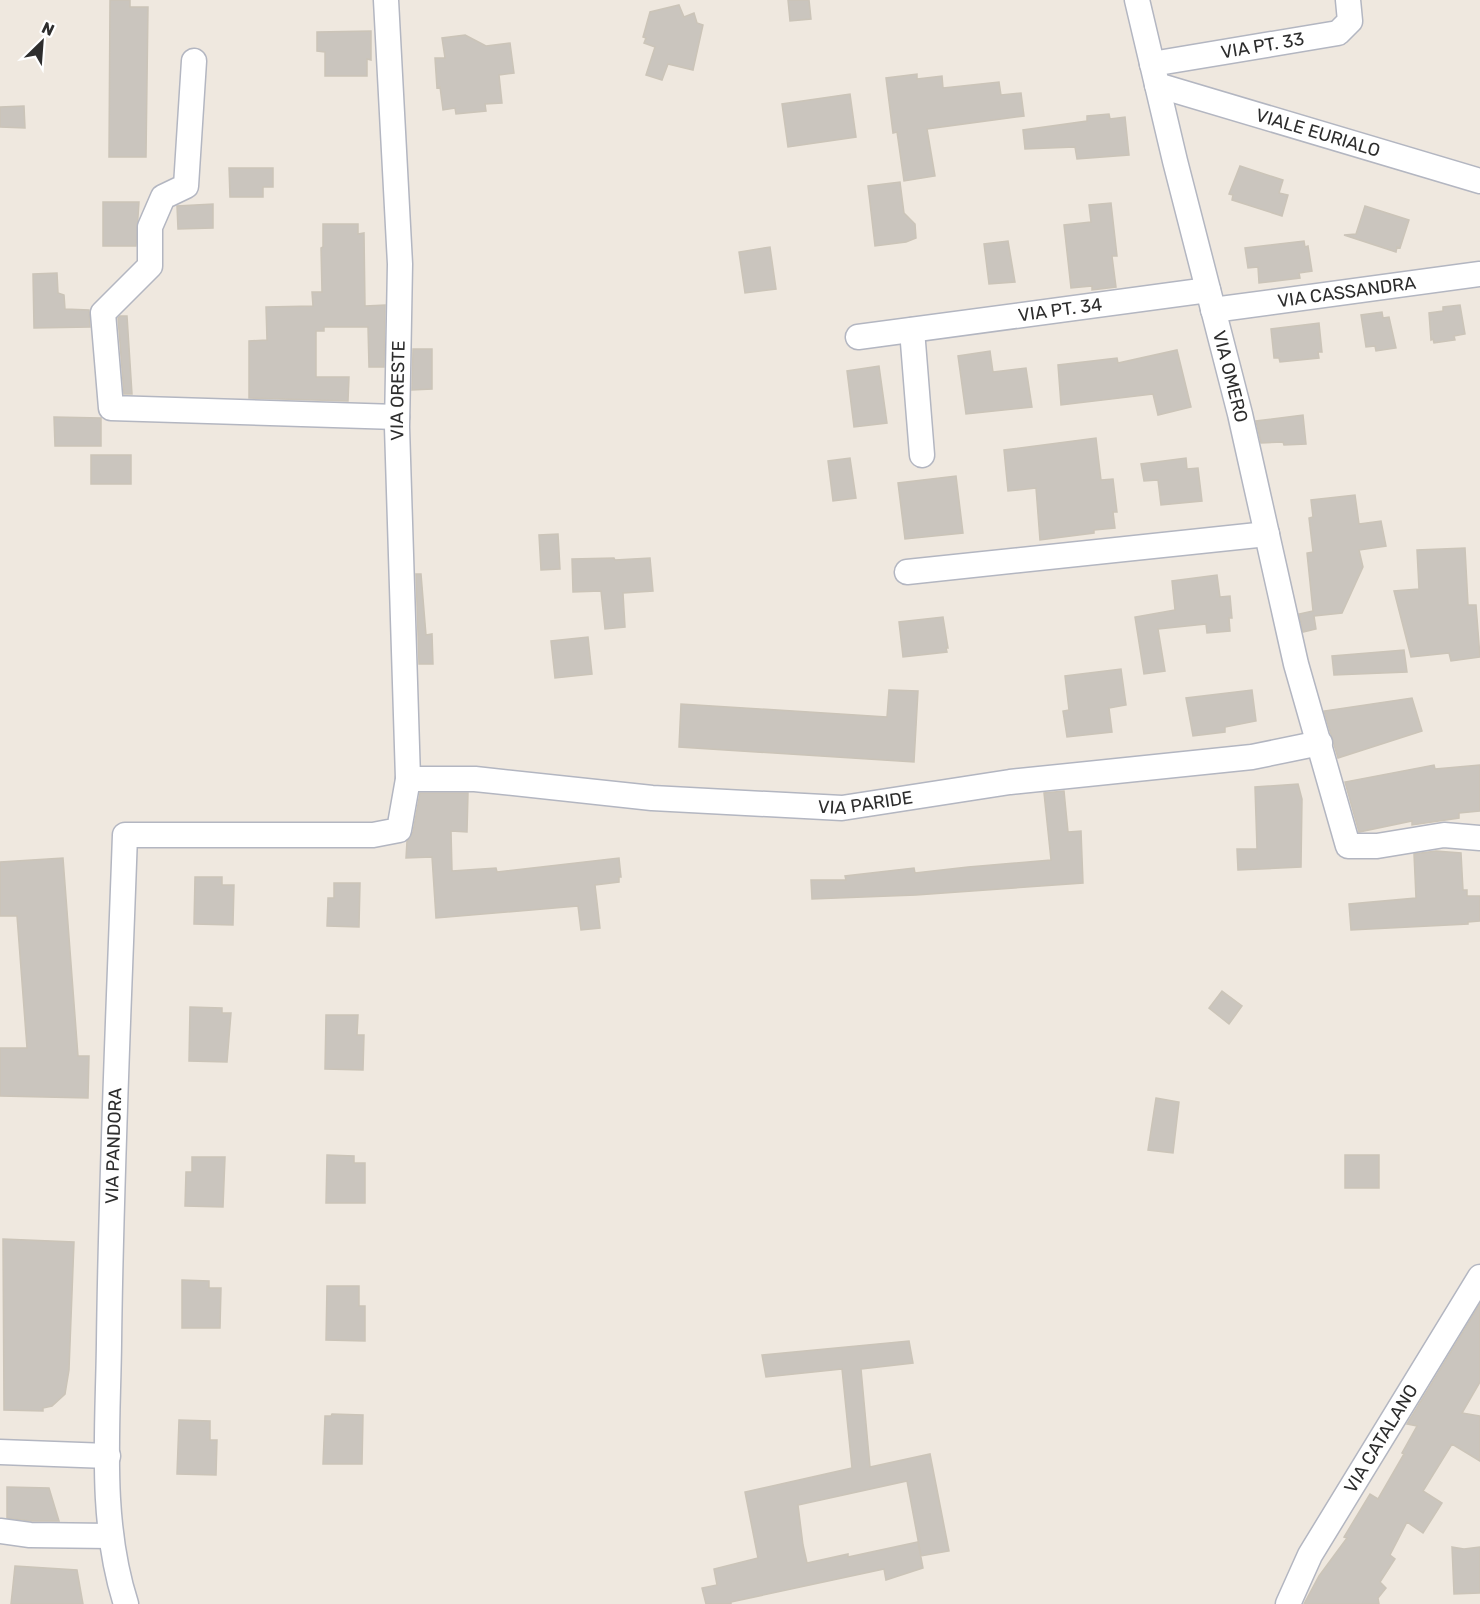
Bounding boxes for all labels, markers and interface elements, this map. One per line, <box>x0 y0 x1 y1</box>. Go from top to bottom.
north arrow <box>12 12 72 72</box>
text: N <box>39 18 57 40</box>
street label: VIA PT. 33 <box>1219 28 1306 63</box>
street label: VIALE EURIALO <box>1253 104 1383 162</box>
street label: VIA CASSANDRA <box>1276 272 1417 312</box>
street label: VIA PT. 34 <box>1017 293 1104 326</box>
street label: VIA OMERO <box>1208 328 1253 425</box>
street label: VIA ORESTE <box>386 340 410 441</box>
street label: VIA PARIDE <box>817 786 914 819</box>
street label: VIA PANDORA <box>101 1087 127 1204</box>
street label: VIA CATALANO <box>1340 1380 1423 1497</box>

